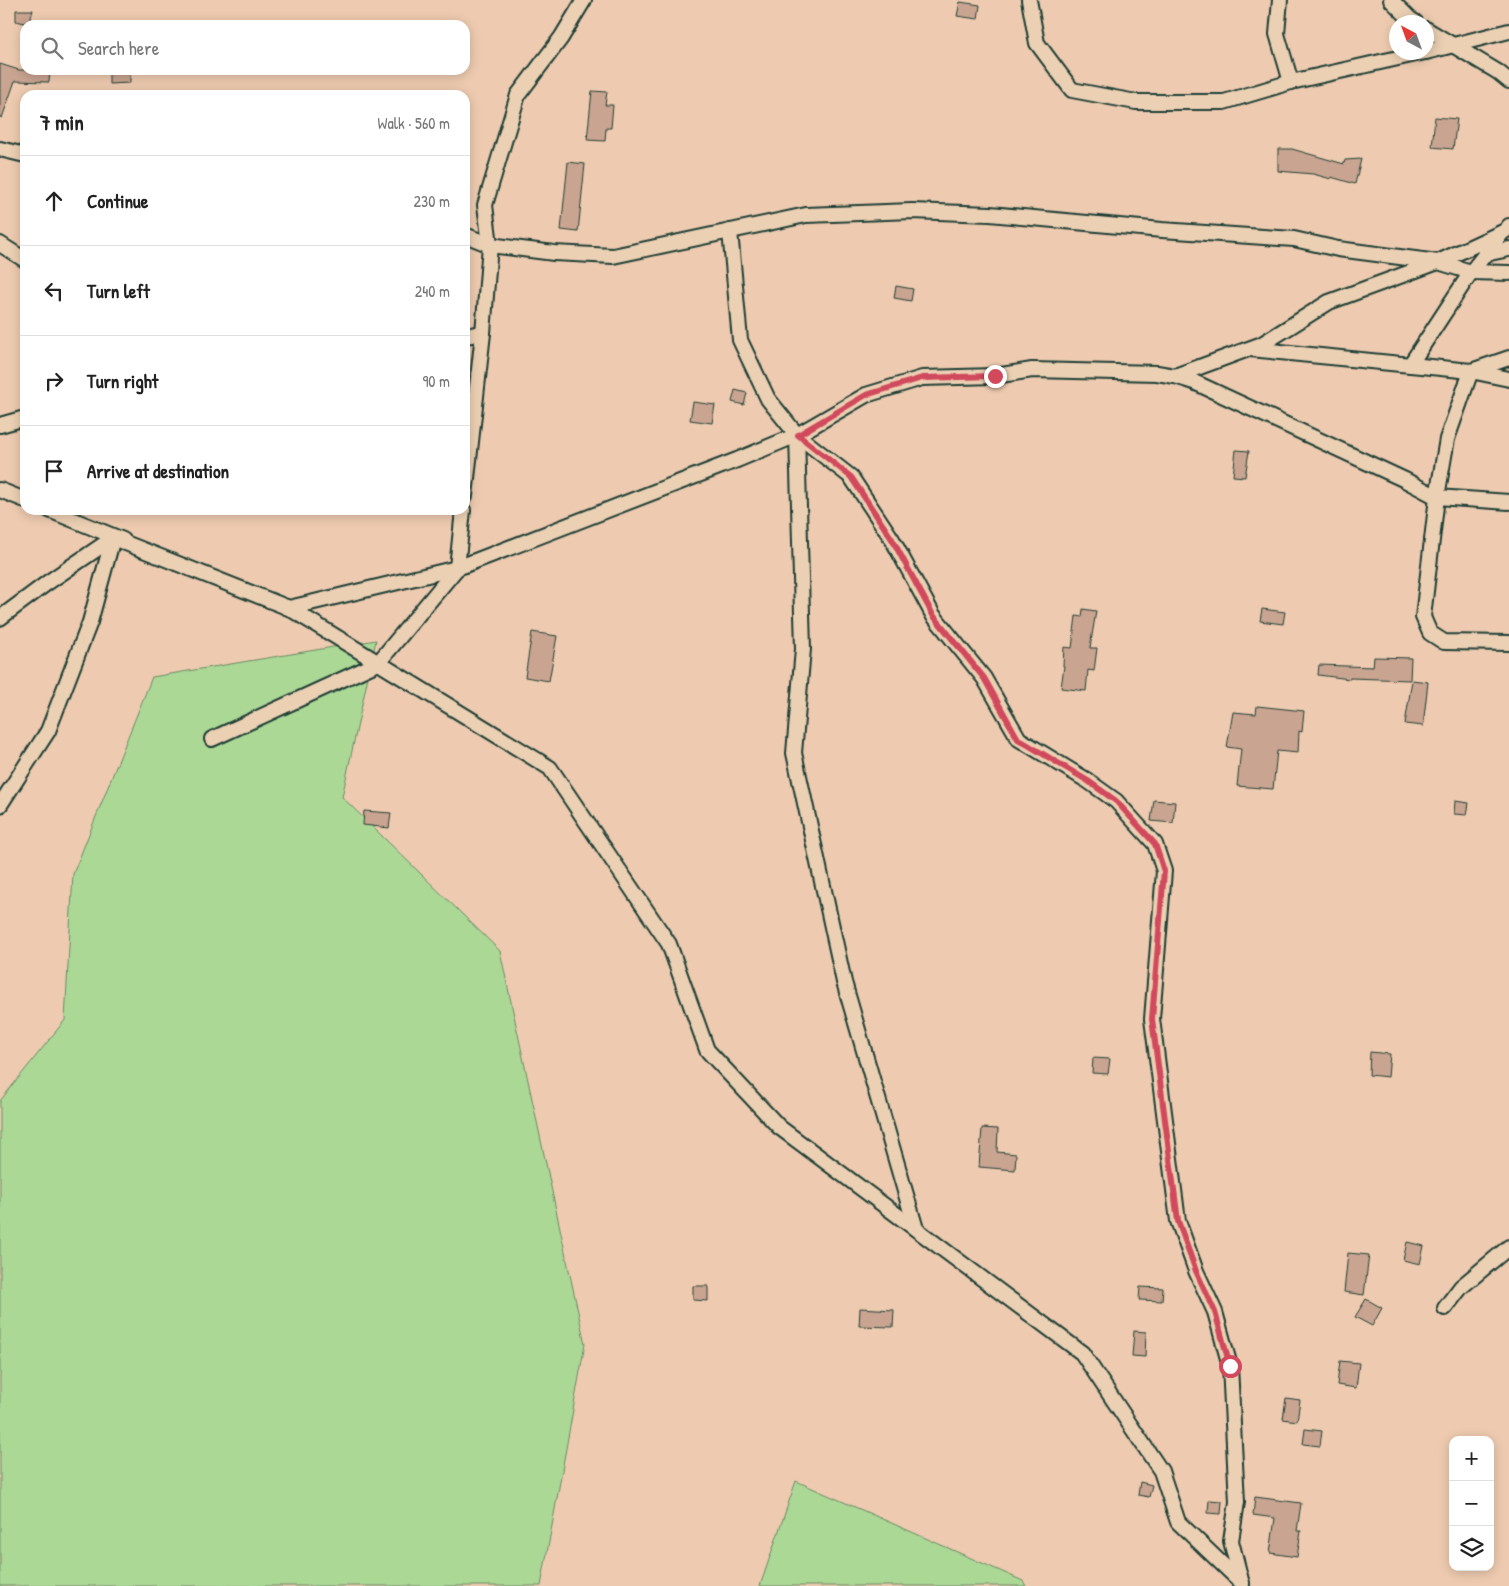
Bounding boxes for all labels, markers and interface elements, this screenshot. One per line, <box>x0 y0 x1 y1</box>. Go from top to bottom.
north arrow <box>1389 15 1434 60</box>
search box <box>20 20 470 75</box>
icon: search <box>38 34 66 62</box>
text: Search here <box>78 35 159 61</box>
text: 7 min <box>40 108 84 137</box>
text: Walk · 560 m <box>378 112 450 134</box>
icon: ahead <box>40 187 68 215</box>
text: Continue <box>87 188 148 214</box>
text: 230 m <box>414 190 450 212</box>
icon: left <box>40 277 68 305</box>
text: Turn left <box>87 278 150 304</box>
text: 240 m <box>415 280 450 302</box>
route end <box>984 365 1007 388</box>
icon: right <box>40 367 68 395</box>
text: Turn right <box>87 368 158 394</box>
text: 90 m <box>422 370 450 392</box>
icon: arrive <box>40 457 68 485</box>
text: Arrive at destination <box>87 458 229 484</box>
route start <box>1219 1355 1242 1378</box>
map controls <box>1449 1436 1494 1571</box>
button: + <box>1449 1436 1494 1481</box>
button: − <box>1449 1481 1494 1526</box>
button: layers <box>1449 1526 1494 1571</box>

